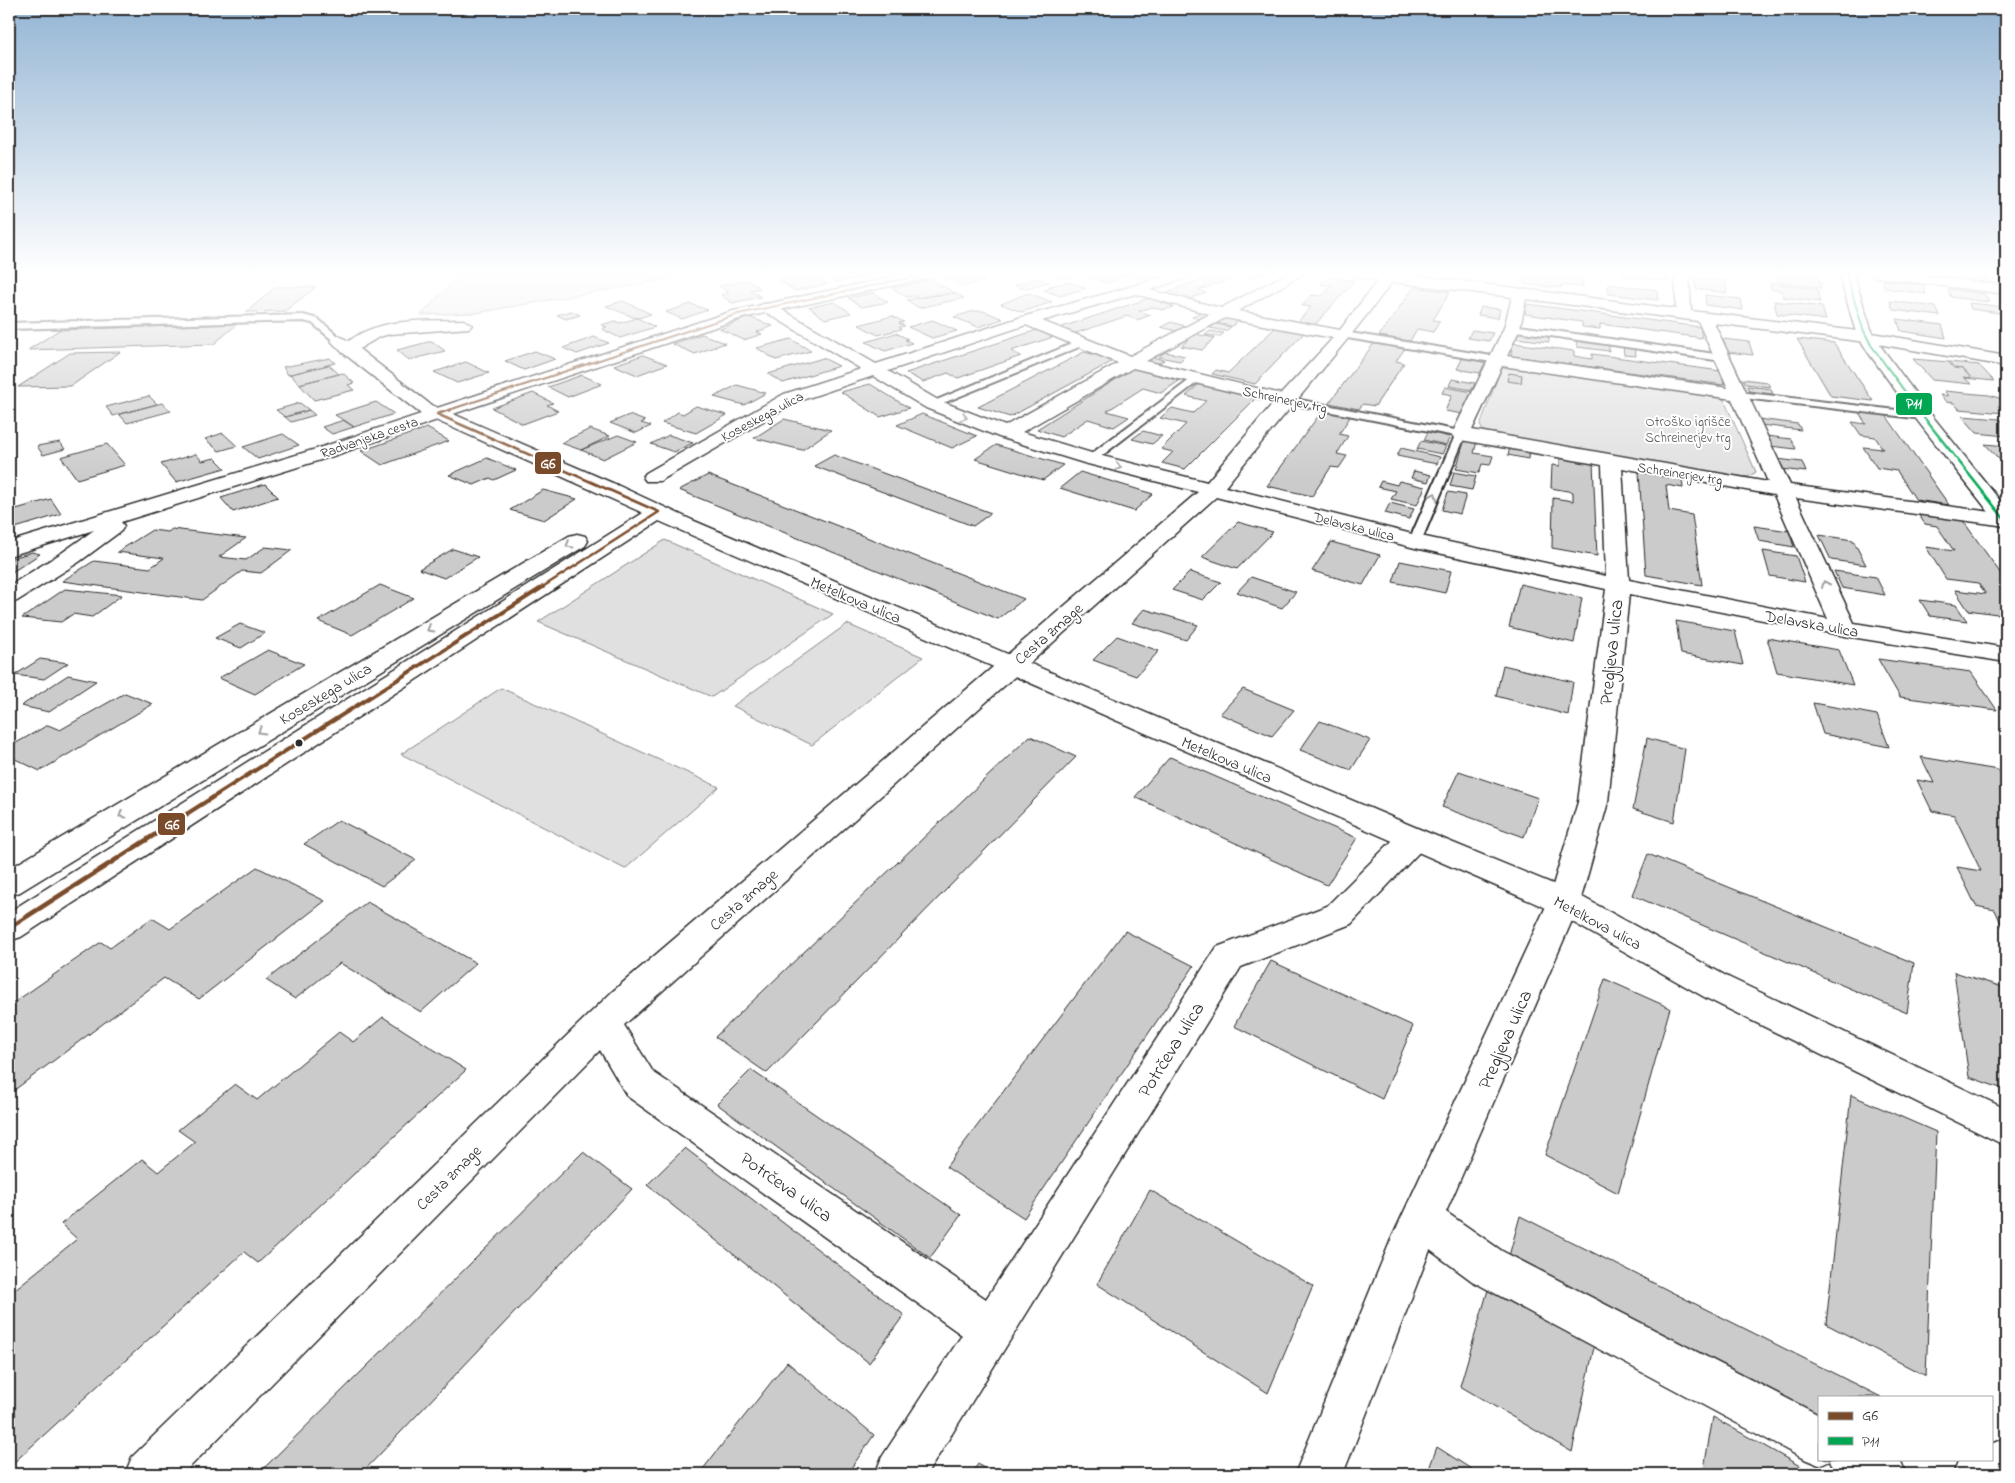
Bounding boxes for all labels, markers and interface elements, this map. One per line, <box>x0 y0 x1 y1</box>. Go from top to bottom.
street label: Schreinerjev trg <box>1240 381 1329 421</box>
street label: Koseskega ulica <box>718 387 808 449</box>
line badge: P11 <box>1895 392 1933 416</box>
text: P11 <box>1906 394 1923 415</box>
one-way arrow <box>959 411 967 421</box>
street label: Radvanjska cesta <box>318 412 421 465</box>
park label: Otroško igrišče Schreinerjev trg <box>1645 412 1731 450</box>
line badge: G6 <box>534 451 562 475</box>
text: G6 <box>541 454 556 475</box>
street label: Schreinerjev trg <box>1636 457 1724 493</box>
one-way arrow <box>1114 461 1122 471</box>
one-way arrow <box>1428 492 1439 501</box>
street label: Delavska ulica <box>1310 507 1396 548</box>
one-way arrow <box>566 539 575 549</box>
street label: Metelkova ulica <box>806 571 904 631</box>
one-way arrow <box>1820 580 1831 589</box>
street label: Cesta zmage <box>1010 597 1090 671</box>
street label: Pregljeva ulica <box>1594 598 1633 707</box>
street label: Delavska ulica <box>1762 605 1860 645</box>
one-way arrow <box>427 623 436 633</box>
street label: Koseskega ulica <box>275 658 377 732</box>
one-way arrow <box>258 725 267 735</box>
street label: Metelkova ulica <box>1177 731 1275 791</box>
unlabelled marker <box>294 738 304 748</box>
one-way arrow <box>119 809 128 819</box>
line badge: G6 <box>157 812 186 836</box>
text: G6 <box>165 815 180 836</box>
street label: Cesta zmage <box>705 863 785 937</box>
street label: Metelkova ulica <box>1549 890 1645 957</box>
street label: Pregljeva ulica <box>1472 986 1542 1095</box>
street label: Potrčeva ulica <box>1132 998 1212 1103</box>
street label: Cesta zmage <box>411 1140 488 1217</box>
street label: Potrčeva ulica <box>734 1146 837 1230</box>
legend <box>1818 1396 1992 1460</box>
text: G6 <box>1862 1405 1878 1427</box>
text: P11 <box>1862 1431 1880 1453</box>

